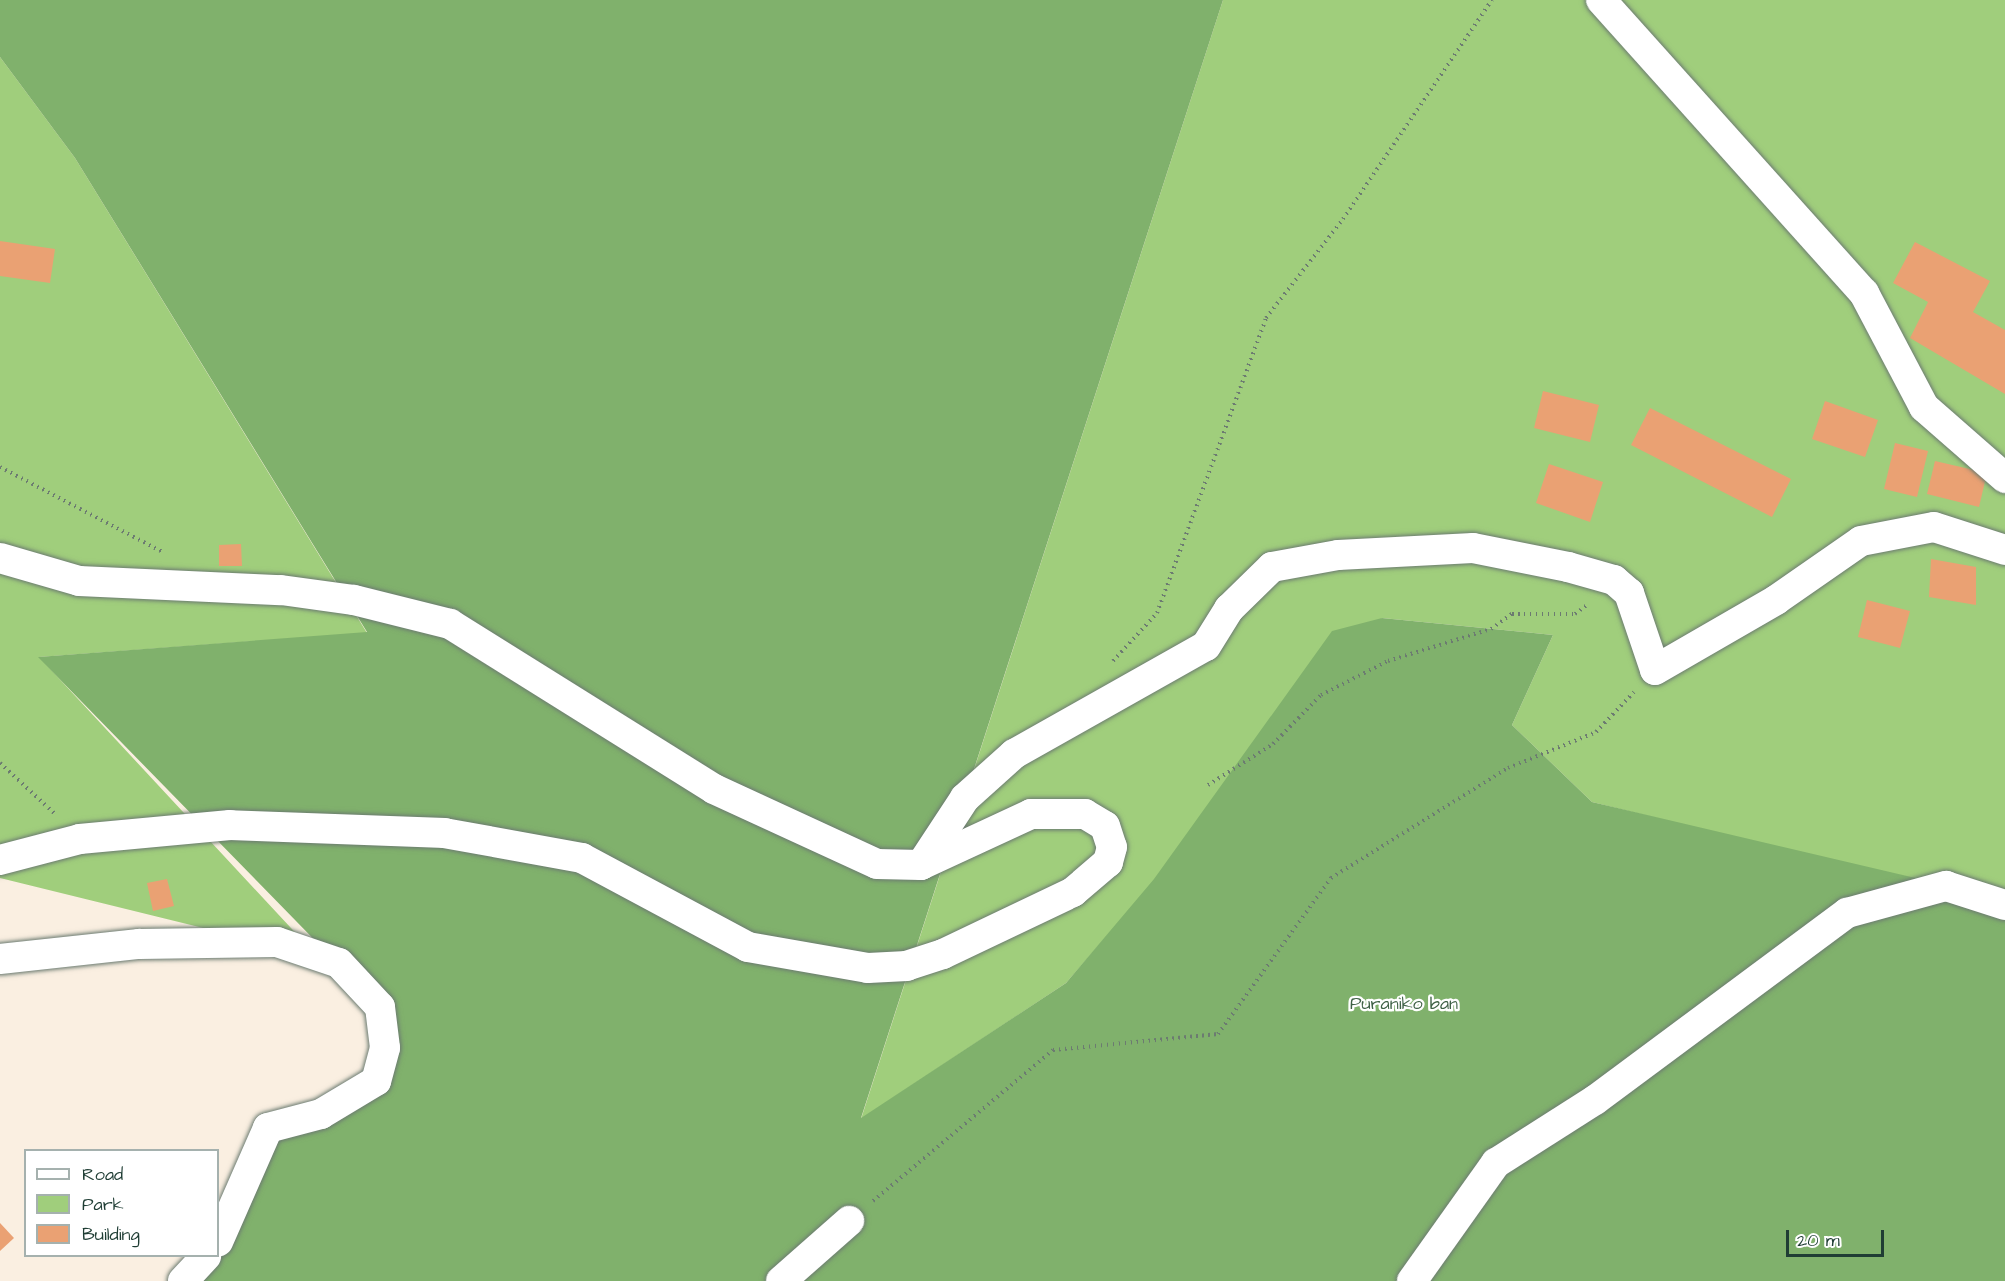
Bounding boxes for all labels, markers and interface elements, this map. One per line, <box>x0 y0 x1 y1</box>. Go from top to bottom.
park label: Puraniko ban <box>1350 993 1458 1015</box>
legend <box>24 1149 219 1257</box>
text: Road <box>82 1162 123 1187</box>
text: Park <box>82 1192 124 1217</box>
scale bar <box>1789 1218 1886 1256</box>
text: Building <box>82 1222 140 1247</box>
text: 20 m <box>1797 1228 1840 1253</box>

